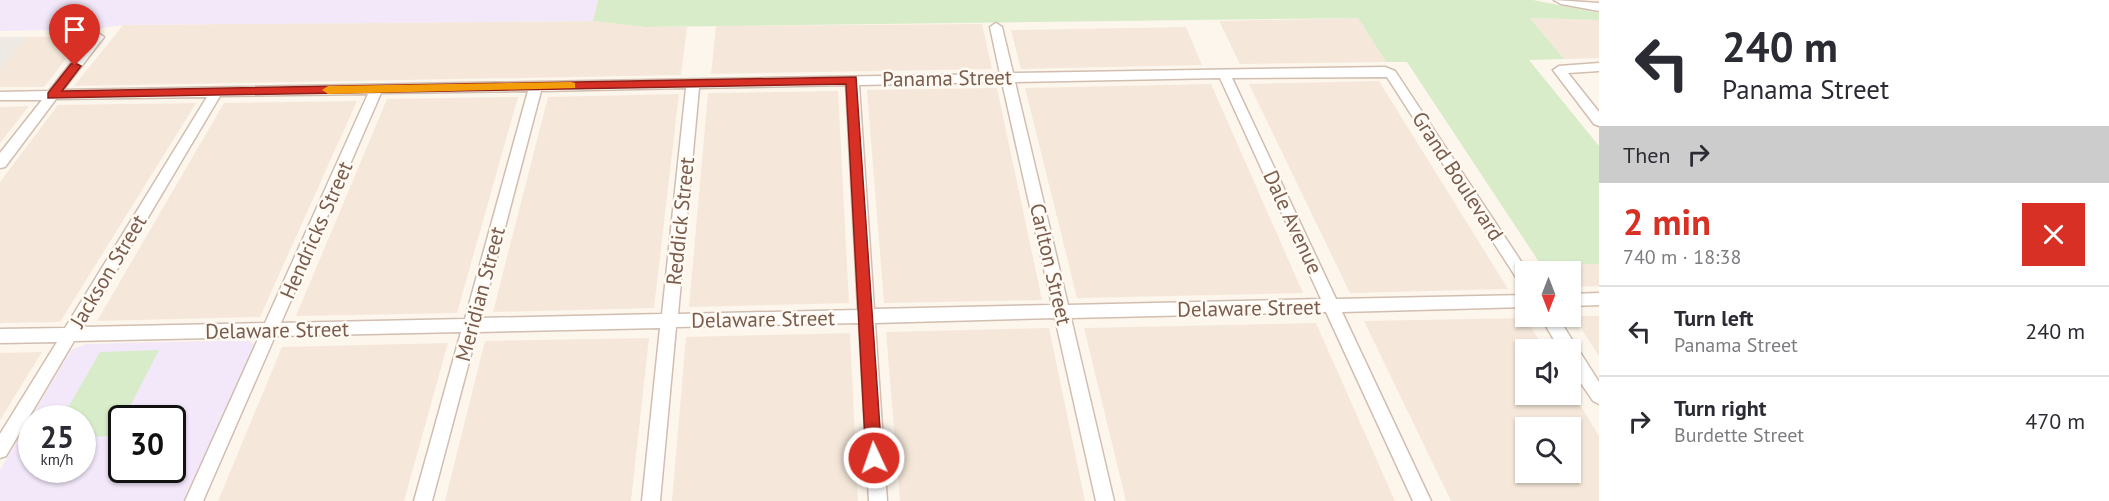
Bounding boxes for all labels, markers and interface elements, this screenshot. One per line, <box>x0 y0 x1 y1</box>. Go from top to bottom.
pin <box>49 4 100 66</box>
icon: arrive <box>58 13 91 46</box>
text: 240 m <box>1722 19 1838 74</box>
icon: left <box>1623 24 1701 102</box>
street label: Panama Street <box>882 63 1012 93</box>
text: Panama Street <box>1722 72 1889 106</box>
street label: Grand Boulevard <box>1406 106 1510 246</box>
icon: right <box>1682 138 1715 171</box>
text: Then <box>1623 141 1670 169</box>
street label: Reddick Street <box>660 156 700 286</box>
street label: Hendricks Street <box>274 157 358 303</box>
street label: Dale Avenue <box>1257 166 1329 278</box>
text: 2 min <box>1623 198 1711 245</box>
street label: Carlton Street <box>1024 200 1078 328</box>
button: close <box>2022 203 2085 266</box>
street label: Jackson Street <box>63 210 152 333</box>
street label: Meridian Street <box>449 224 511 364</box>
text: 740 m · 18:38 <box>1623 244 1741 270</box>
north arrow <box>1515 261 1581 327</box>
map controls <box>1515 261 1581 483</box>
street label: Delaware Street <box>1177 293 1321 323</box>
street label: Delaware Street <box>691 304 835 334</box>
text: Turn left <box>1674 304 1754 332</box>
street label: Delaware Street <box>205 315 349 345</box>
icon: left <box>1623 315 1656 348</box>
text: 240 m <box>2025 317 2085 345</box>
text: Panama Street <box>1674 332 1798 358</box>
button: sound <box>1515 339 1581 405</box>
text: Turn right <box>1674 394 1766 422</box>
speed limit sign: 30 <box>108 405 186 483</box>
icon: right <box>1623 405 1656 438</box>
text: 470 m <box>2025 407 2085 435</box>
text: 25 <box>40 417 74 456</box>
button: search <box>1515 417 1581 483</box>
text: Burdette Street <box>1674 422 1804 448</box>
position arrow <box>842 426 906 490</box>
text: km/h <box>41 450 73 469</box>

